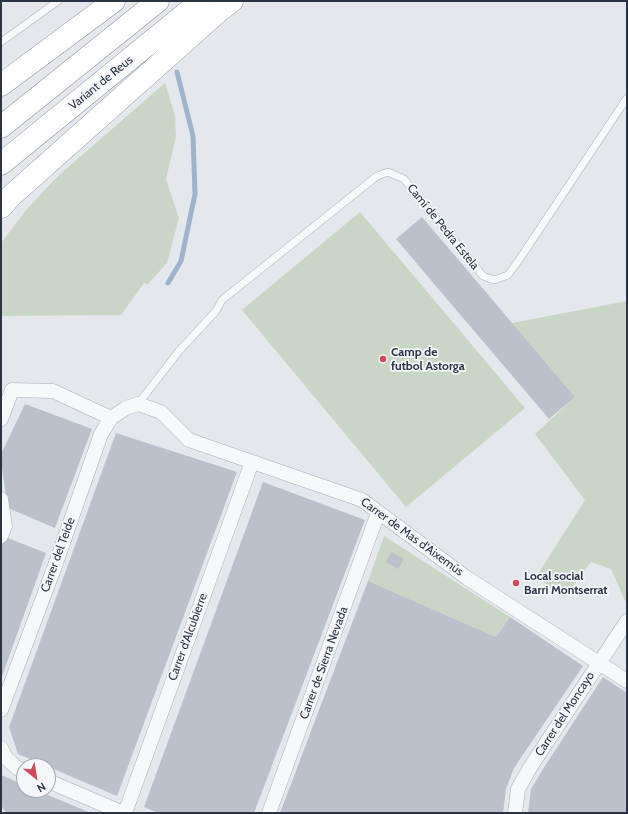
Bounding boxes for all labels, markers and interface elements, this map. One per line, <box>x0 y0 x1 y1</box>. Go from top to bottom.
street label: Variant de Reus <box>66 53 136 113</box>
street label: Camí de Pedra Estela <box>404 181 482 273</box>
place label: Camp de futbol Astorga <box>391 345 465 373</box>
marker: Camp de futbol Astorga <box>378 354 388 364</box>
street label: Carrer de Mas d'Aixemús <box>358 495 466 579</box>
street label: Carrer del Teide <box>38 516 78 594</box>
place label: Local social Barri Montserrat <box>524 569 607 597</box>
marker: Local social Barri Montserrat <box>511 578 521 588</box>
street label: Carrer d'Alcubierre <box>165 591 211 683</box>
street label: Carrer de Sierra Nevada <box>297 605 351 721</box>
street label: Carrer del Moncayo <box>532 669 598 759</box>
north arrow <box>16 758 56 798</box>
text: N <box>35 780 48 796</box>

